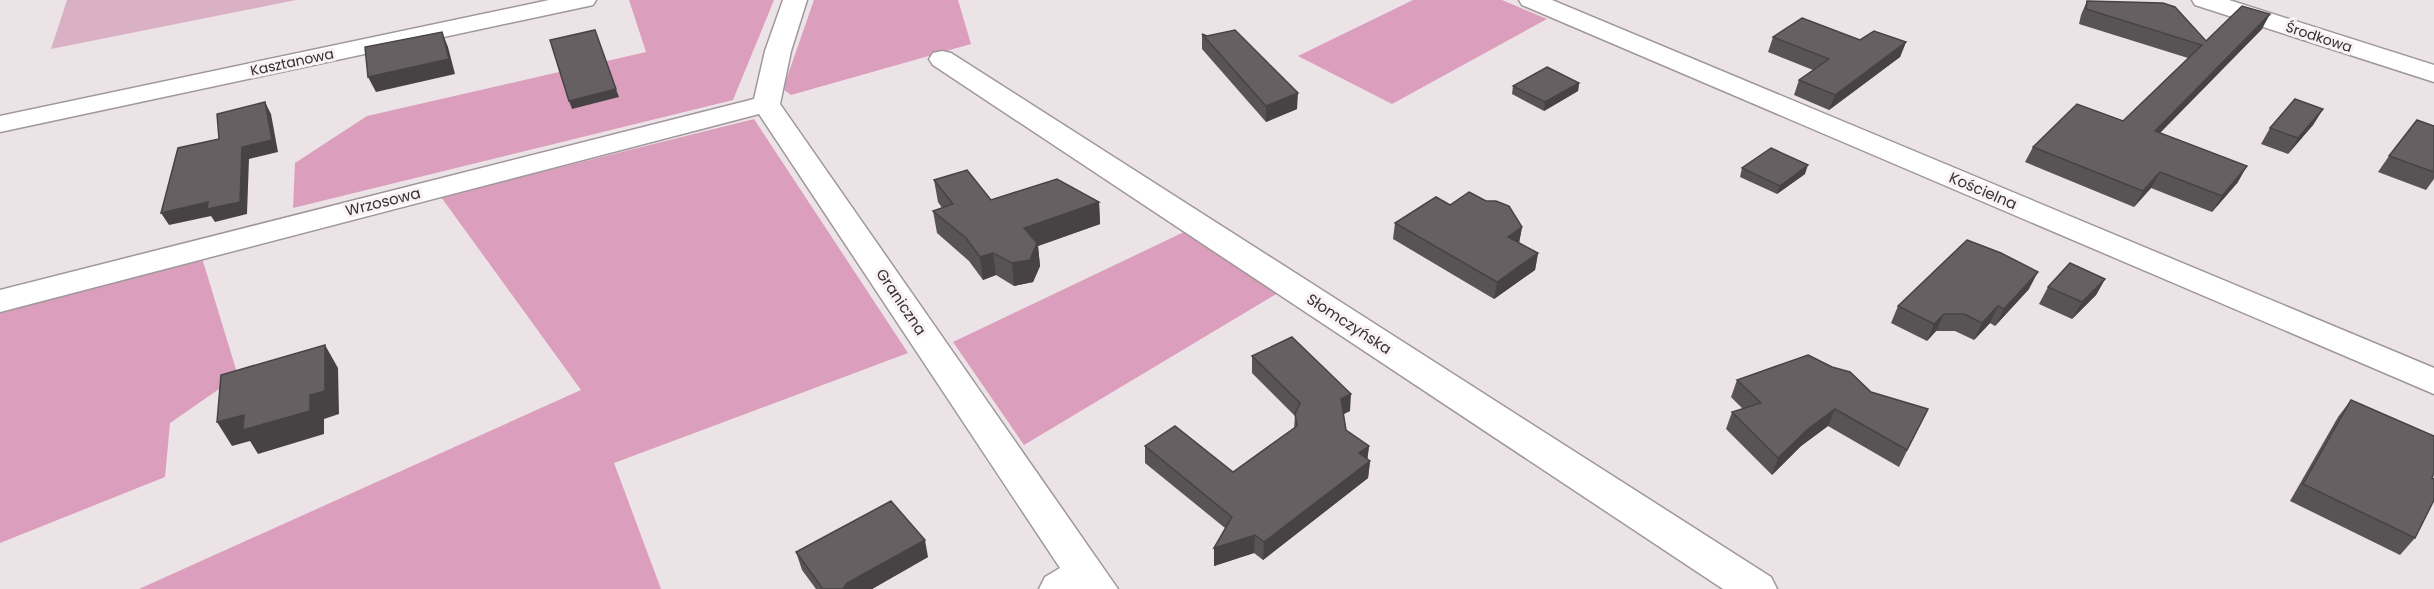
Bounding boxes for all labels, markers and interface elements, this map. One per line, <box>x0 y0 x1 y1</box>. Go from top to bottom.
street label: Środkowa <box>2283 17 2355 57</box>
street label: Kasztanowa <box>248 43 336 81</box>
street label: Kościelna <box>1946 167 2020 214</box>
street label: Wrzosowa <box>343 182 423 221</box>
street label: Graniczna <box>871 264 931 339</box>
street label: Słomczyńska <box>1303 288 1396 359</box>

